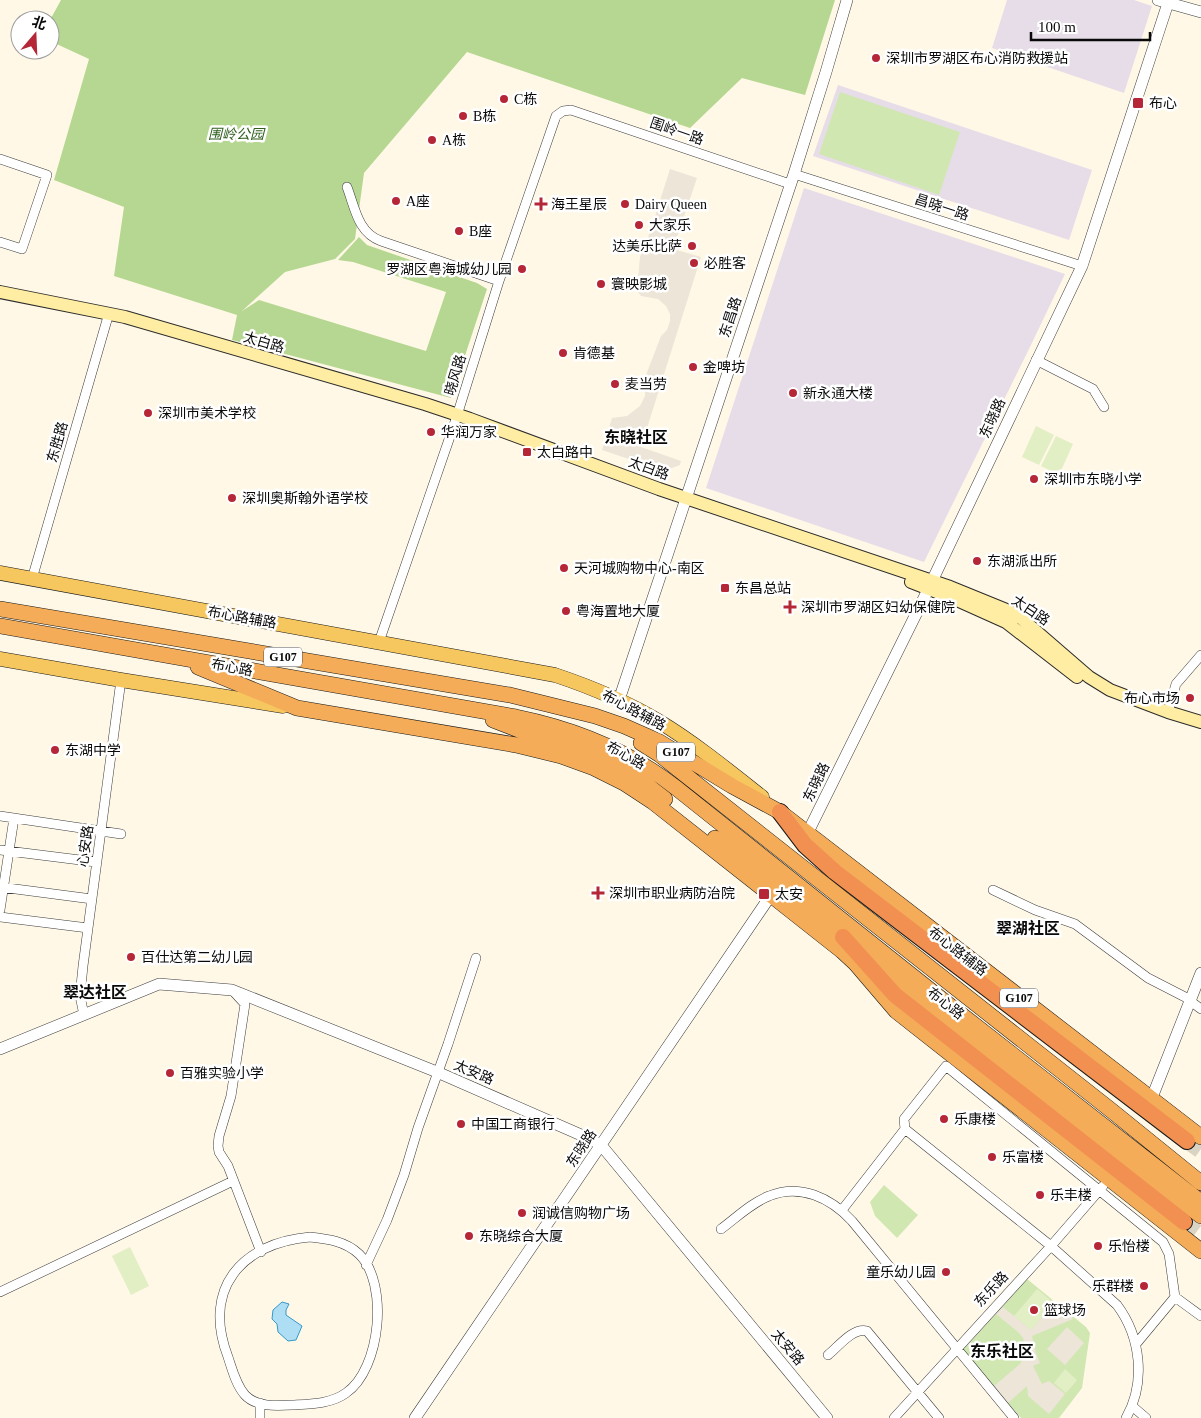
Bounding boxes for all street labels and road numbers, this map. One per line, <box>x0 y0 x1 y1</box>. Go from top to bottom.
street label: 围岭一路 <box>648 114 706 148</box>
street label: 昌晓一路 <box>913 192 971 223</box>
street label: 东昌路 <box>717 295 744 339</box>
street label: 太白路 <box>242 329 286 355</box>
street label: 晓风路 <box>442 353 469 397</box>
street label: 东晓路 <box>977 396 1008 440</box>
street label: 东胜路 <box>44 420 70 464</box>
street label: 太白路 <box>627 454 671 483</box>
street label: 太白路 <box>1009 592 1052 628</box>
street label: 布心路辅路 <box>206 604 278 631</box>
road number: G107 <box>264 648 302 666</box>
street label: 布心路 <box>210 656 254 679</box>
street label: 布心路辅路 <box>599 687 668 733</box>
street label: 布心路 <box>604 739 648 772</box>
road number: G107 <box>657 742 695 762</box>
street label: 东晓路 <box>801 760 832 804</box>
street label: 心安路 <box>75 824 96 868</box>
street label: 布心路辅路 <box>925 924 990 979</box>
street label: 布心路 <box>925 985 967 1022</box>
road number: G107 <box>1000 988 1038 1008</box>
street label: 太安路 <box>452 1057 496 1088</box>
street label: 东晓路 <box>563 1127 599 1170</box>
street label: 东乐路 <box>972 1269 1011 1310</box>
street label: 太安路 <box>768 1326 807 1368</box>

